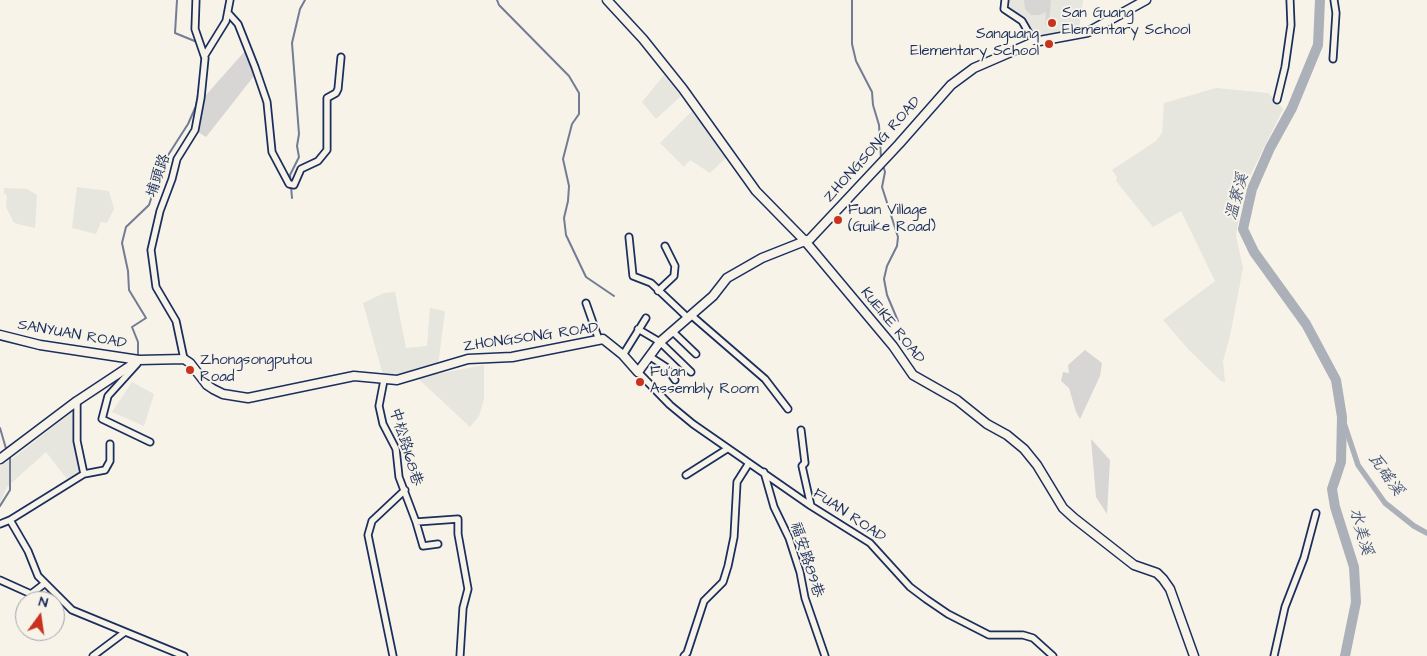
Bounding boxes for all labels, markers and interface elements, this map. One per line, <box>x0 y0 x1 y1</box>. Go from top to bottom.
place label: San Guang Elementary School <box>1062 5 1191 40</box>
marker: San Guang Elementary School <box>1046 17 1058 29</box>
place label: Sanguang Elementary School <box>910 26 1039 61</box>
marker: Sanguang Elementary School <box>1043 38 1055 50</box>
street label: ZHONGSONG ROAD <box>821 93 925 207</box>
street label: 埔頭路 <box>143 152 175 200</box>
water label: 溫寮溪 <box>1223 171 1253 223</box>
place label: Fuan Village (Guike Road) <box>848 202 936 237</box>
marker: Fuan Village (Guike Road) <box>832 214 844 226</box>
street label: KUEIKE ROAD <box>856 284 928 368</box>
street label: SANYUAN ROAD <box>16 317 128 353</box>
street label: ZHONGSONG ROAD <box>462 320 600 356</box>
place label: Zhongsongputou Road <box>200 352 312 387</box>
marker: Zhongsongputou Road <box>184 364 196 376</box>
place label: Fu'an Assembly Room <box>650 364 759 399</box>
marker: Fu'an Assembly Room <box>634 376 646 388</box>
street label: 中松路168巷 <box>385 406 425 488</box>
water label: 瓦磘溪 <box>1363 450 1407 500</box>
street label: FUAN ROAD <box>809 485 889 547</box>
water label: 水美溪 <box>1344 506 1376 558</box>
street label: 福安路89巷 <box>785 520 827 600</box>
north arrow <box>15 591 65 641</box>
text: N <box>37 592 50 613</box>

